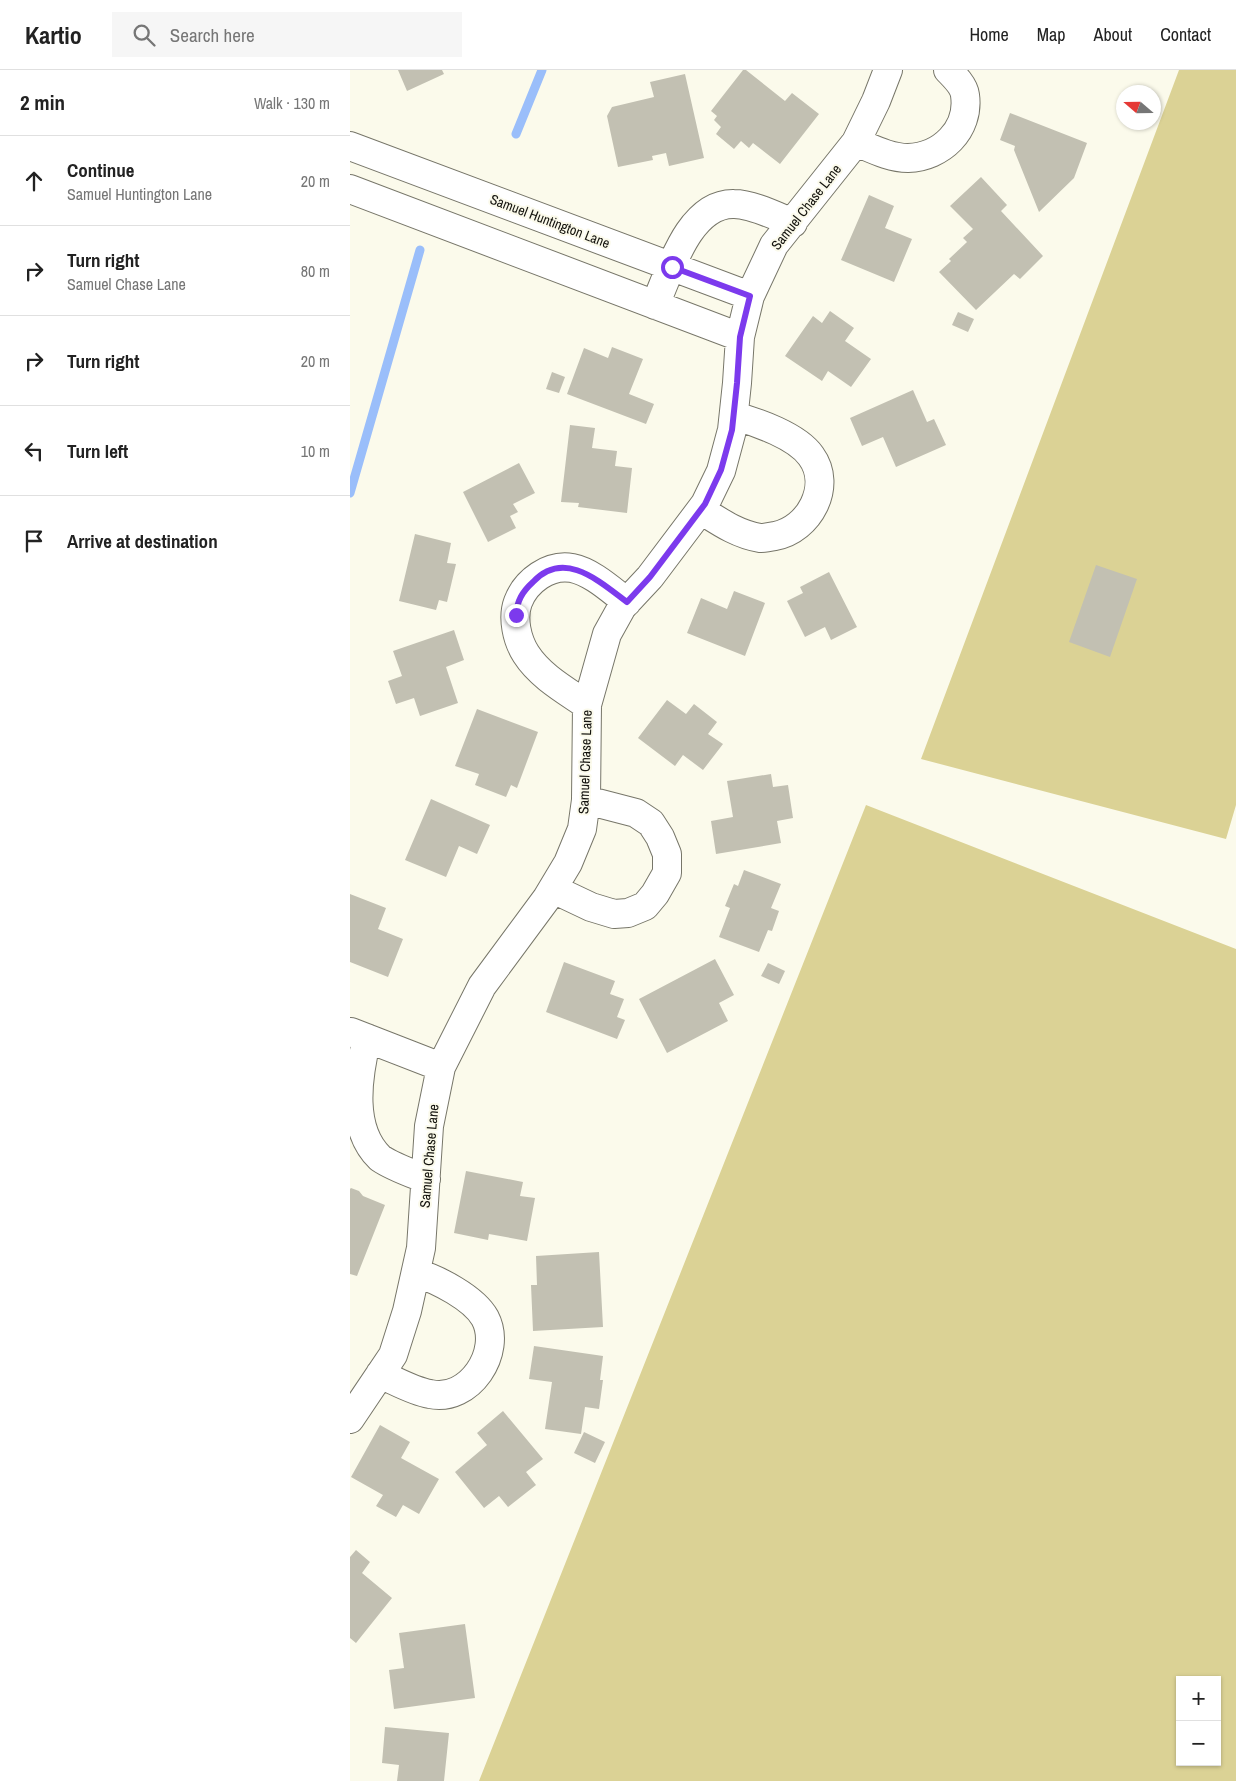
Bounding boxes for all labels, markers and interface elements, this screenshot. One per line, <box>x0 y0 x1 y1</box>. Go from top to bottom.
search box <box>112 12 462 57</box>
text: Kartio <box>25 19 82 51</box>
icon: search <box>130 21 158 49</box>
text: Search here <box>170 22 255 48</box>
text: Home <box>969 22 1009 47</box>
text: Map <box>1037 22 1066 47</box>
text: About <box>1094 22 1132 47</box>
text: Contact <box>1160 22 1211 47</box>
north arrow <box>1116 85 1161 130</box>
text: 2 min <box>20 88 65 117</box>
text: Walk · 130 m <box>254 92 330 114</box>
text: Continue <box>67 157 135 183</box>
street label: Samuel Chase Lane <box>767 160 845 254</box>
icon: ahead <box>20 167 48 195</box>
text: 20 m <box>301 170 330 192</box>
text: Samuel Huntington Lane <box>67 183 212 205</box>
street label: Samuel Huntington Lane <box>487 190 613 252</box>
text: Turn right <box>67 247 139 273</box>
route start <box>661 256 684 279</box>
icon: right <box>20 257 48 285</box>
text: 80 m <box>301 260 330 282</box>
text: Samuel Chase Lane <box>67 273 186 295</box>
icon: right <box>20 347 48 375</box>
text: Turn right <box>67 348 139 374</box>
text: 20 m <box>301 350 330 372</box>
icon: left <box>20 437 48 465</box>
text: Turn left <box>67 438 128 464</box>
text: 10 m <box>301 440 330 462</box>
icon: arrive <box>20 527 48 555</box>
text: Arrive at destination <box>67 528 218 554</box>
route end <box>505 604 528 627</box>
street label: Samuel Chase Lane <box>574 710 596 814</box>
street label: Samuel Chase Lane <box>416 1103 442 1209</box>
map controls <box>1176 1676 1221 1766</box>
button: + <box>1176 1676 1221 1721</box>
button: − <box>1176 1721 1221 1766</box>

